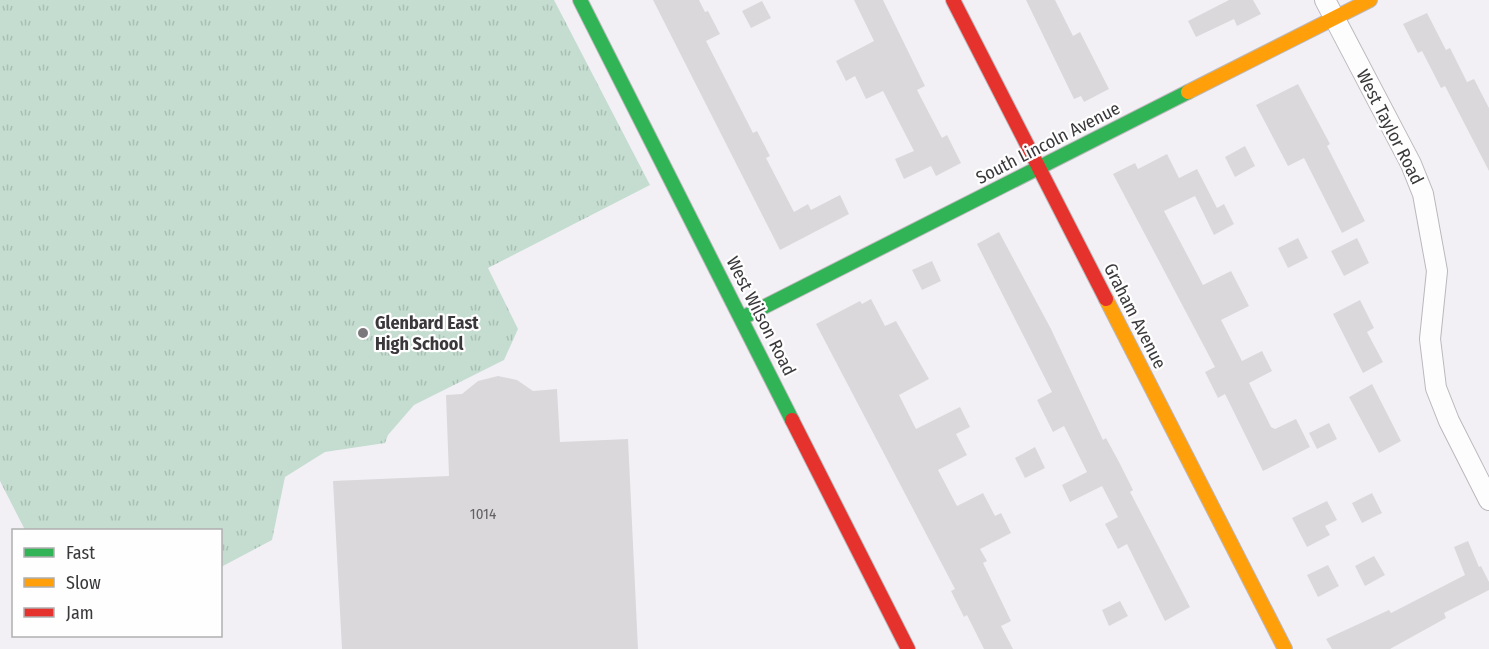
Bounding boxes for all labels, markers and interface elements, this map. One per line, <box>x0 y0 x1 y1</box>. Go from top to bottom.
street label: West Taylor Road <box>1352 66 1428 188</box>
street label: South Lincoln Avenue <box>972 97 1124 189</box>
street label: West Wilson Road <box>721 253 801 379</box>
street label: Graham Avenue <box>1099 260 1171 372</box>
place label: Glenbard East High School <box>375 312 479 355</box>
marker: Glenbard East High School <box>356 326 370 340</box>
house number: 1014 <box>470 505 496 523</box>
legend <box>12 529 222 637</box>
text: Fast <box>66 542 95 564</box>
text: Slow <box>66 572 101 594</box>
text: Jam <box>66 602 94 624</box>

